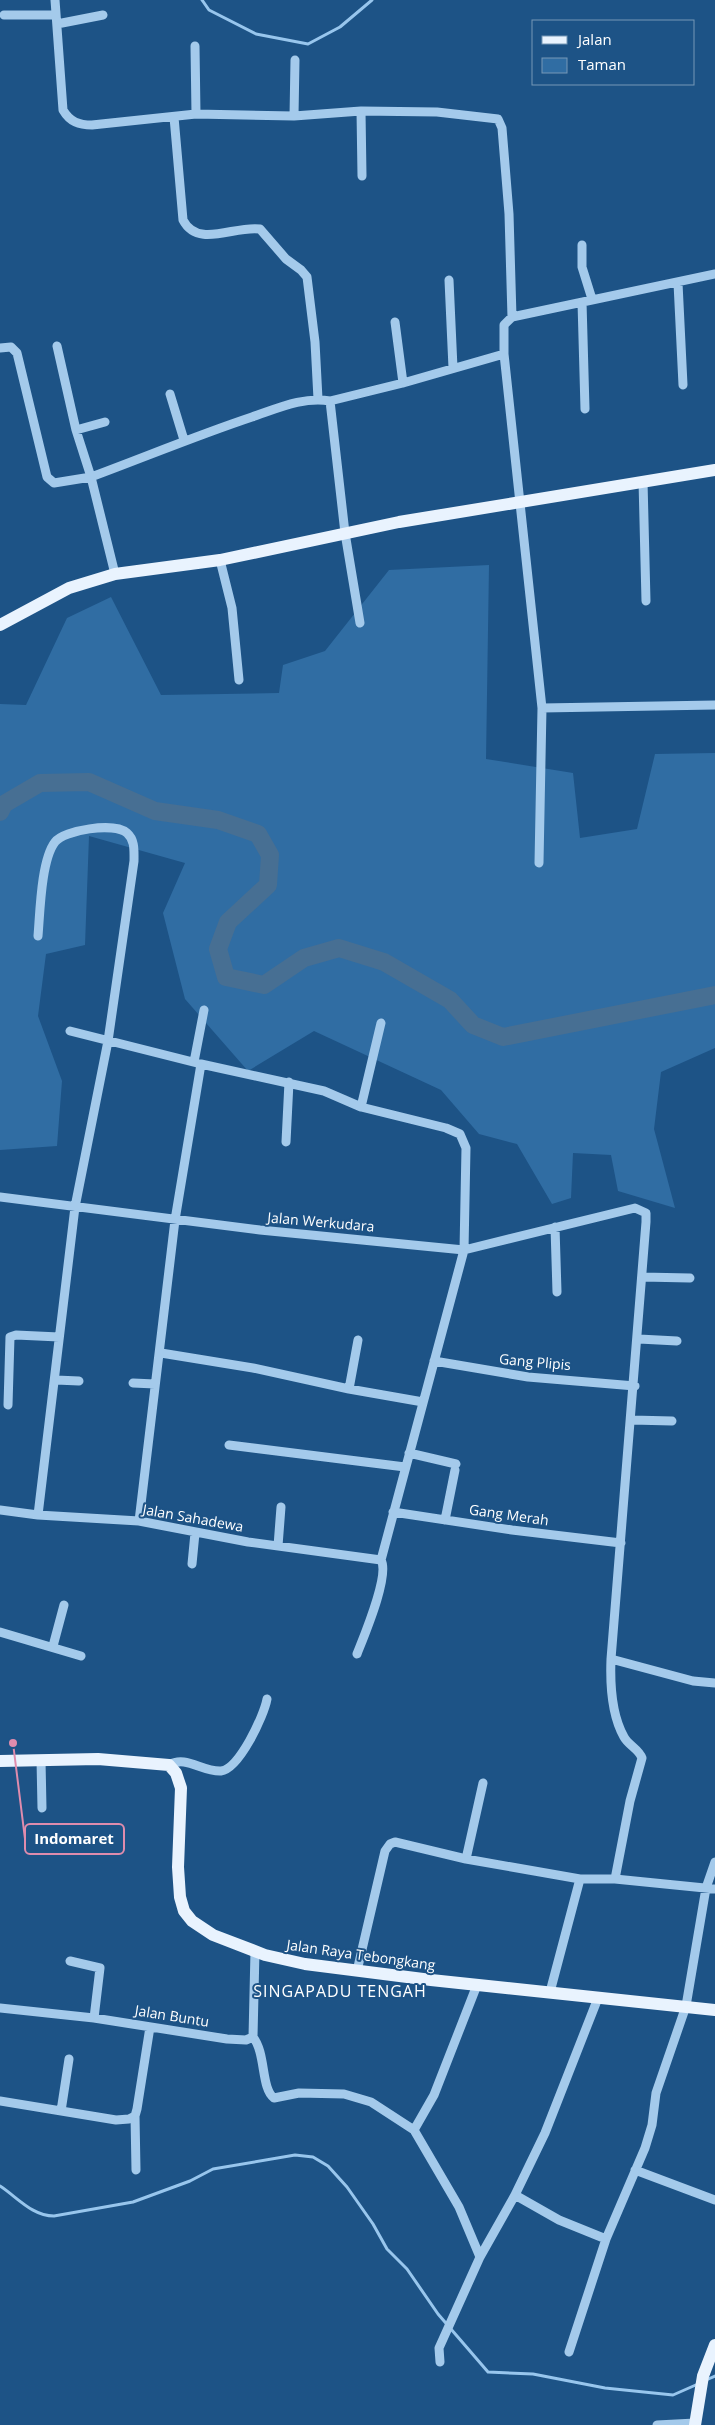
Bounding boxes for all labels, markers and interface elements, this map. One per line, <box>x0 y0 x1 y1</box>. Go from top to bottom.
legend <box>532 20 695 85</box>
text: Jalan <box>576 29 612 49</box>
text: Taman <box>578 54 626 74</box>
street label: Jalan Werkudara <box>265 1207 375 1236</box>
street label: Gang Plipis <box>498 1349 572 1374</box>
street label: Jalan Sahadewa <box>139 1499 245 1536</box>
street label: Gang Merah <box>468 1500 550 1530</box>
callout: Indomaret <box>25 1824 124 1854</box>
text: Indomaret <box>34 1828 114 1848</box>
street label: Jalan Raya Tebongkang <box>283 1934 437 1974</box>
district label: SINGAPADU TENGAH <box>253 1980 427 2002</box>
street label: Jalan Buntu <box>132 2000 211 2031</box>

